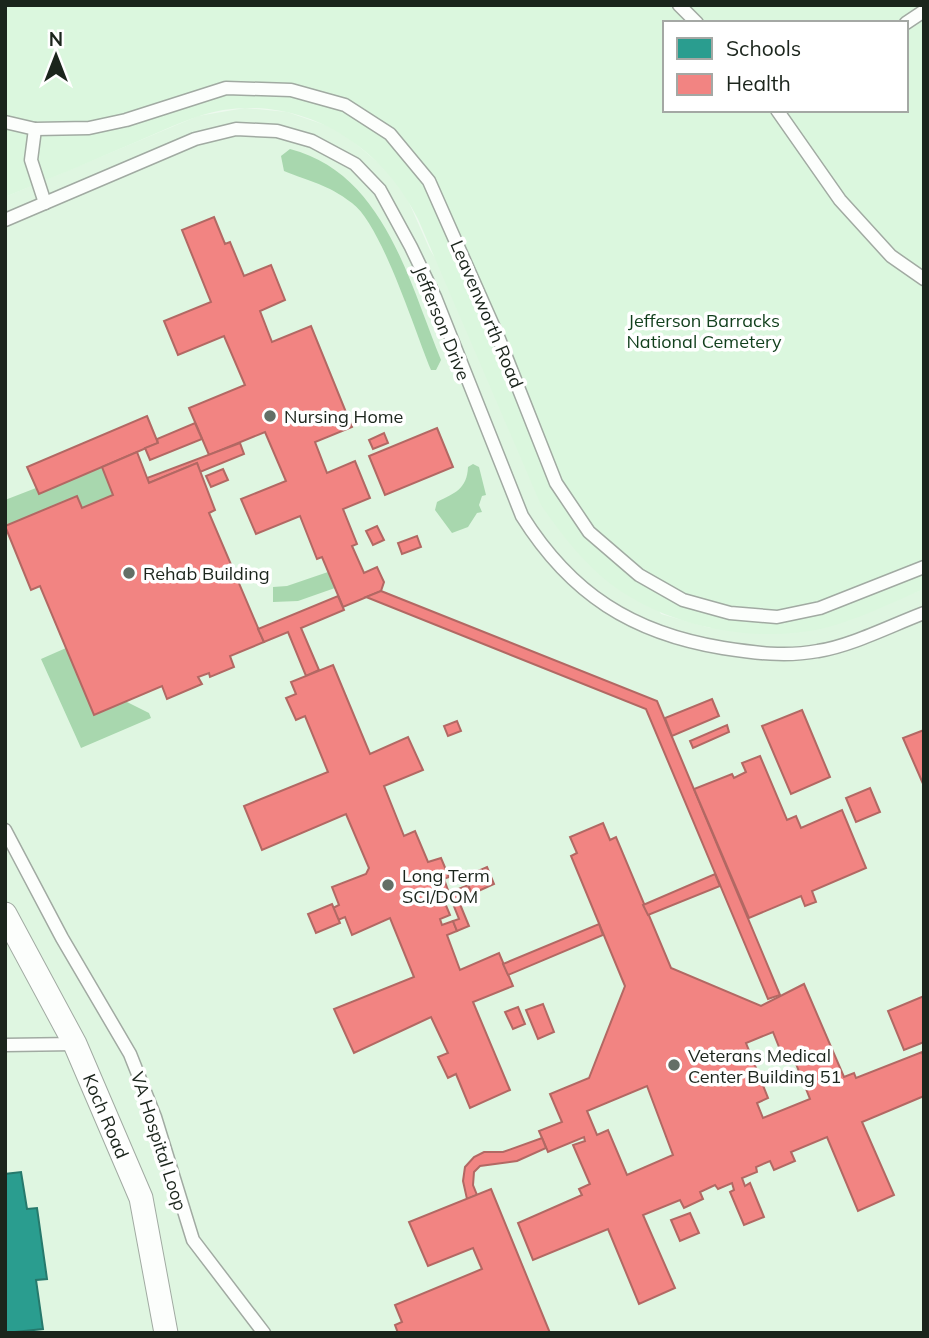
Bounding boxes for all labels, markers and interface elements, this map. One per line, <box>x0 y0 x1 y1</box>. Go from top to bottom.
north arrow <box>21 21 91 91</box>
legend <box>663 21 908 112</box>
text: N <box>49 27 63 51</box>
text: Schools <box>726 35 801 61</box>
text: Health <box>726 70 791 96</box>
street label: Leavenworth Road <box>445 237 529 391</box>
street label: Jefferson Drive <box>409 262 475 384</box>
park label: Jefferson Barracks National Cemetery <box>626 309 782 353</box>
place label: Nursing Home <box>284 405 403 428</box>
marker: Nursing Home <box>262 408 278 424</box>
place label: Rehab Building <box>143 562 270 585</box>
marker: Rehab Building <box>121 565 137 581</box>
place label: Long Term SCI/DOM <box>402 864 490 908</box>
marker: Long Term SCI/DOM <box>380 877 396 893</box>
place label: Veterans Medical Center Building 51 <box>688 1044 841 1088</box>
marker: Veterans Medical Center Building 51 <box>666 1057 682 1073</box>
street label: VA Hospital Loop <box>126 1069 192 1213</box>
street label: Koch Road <box>78 1070 134 1162</box>

